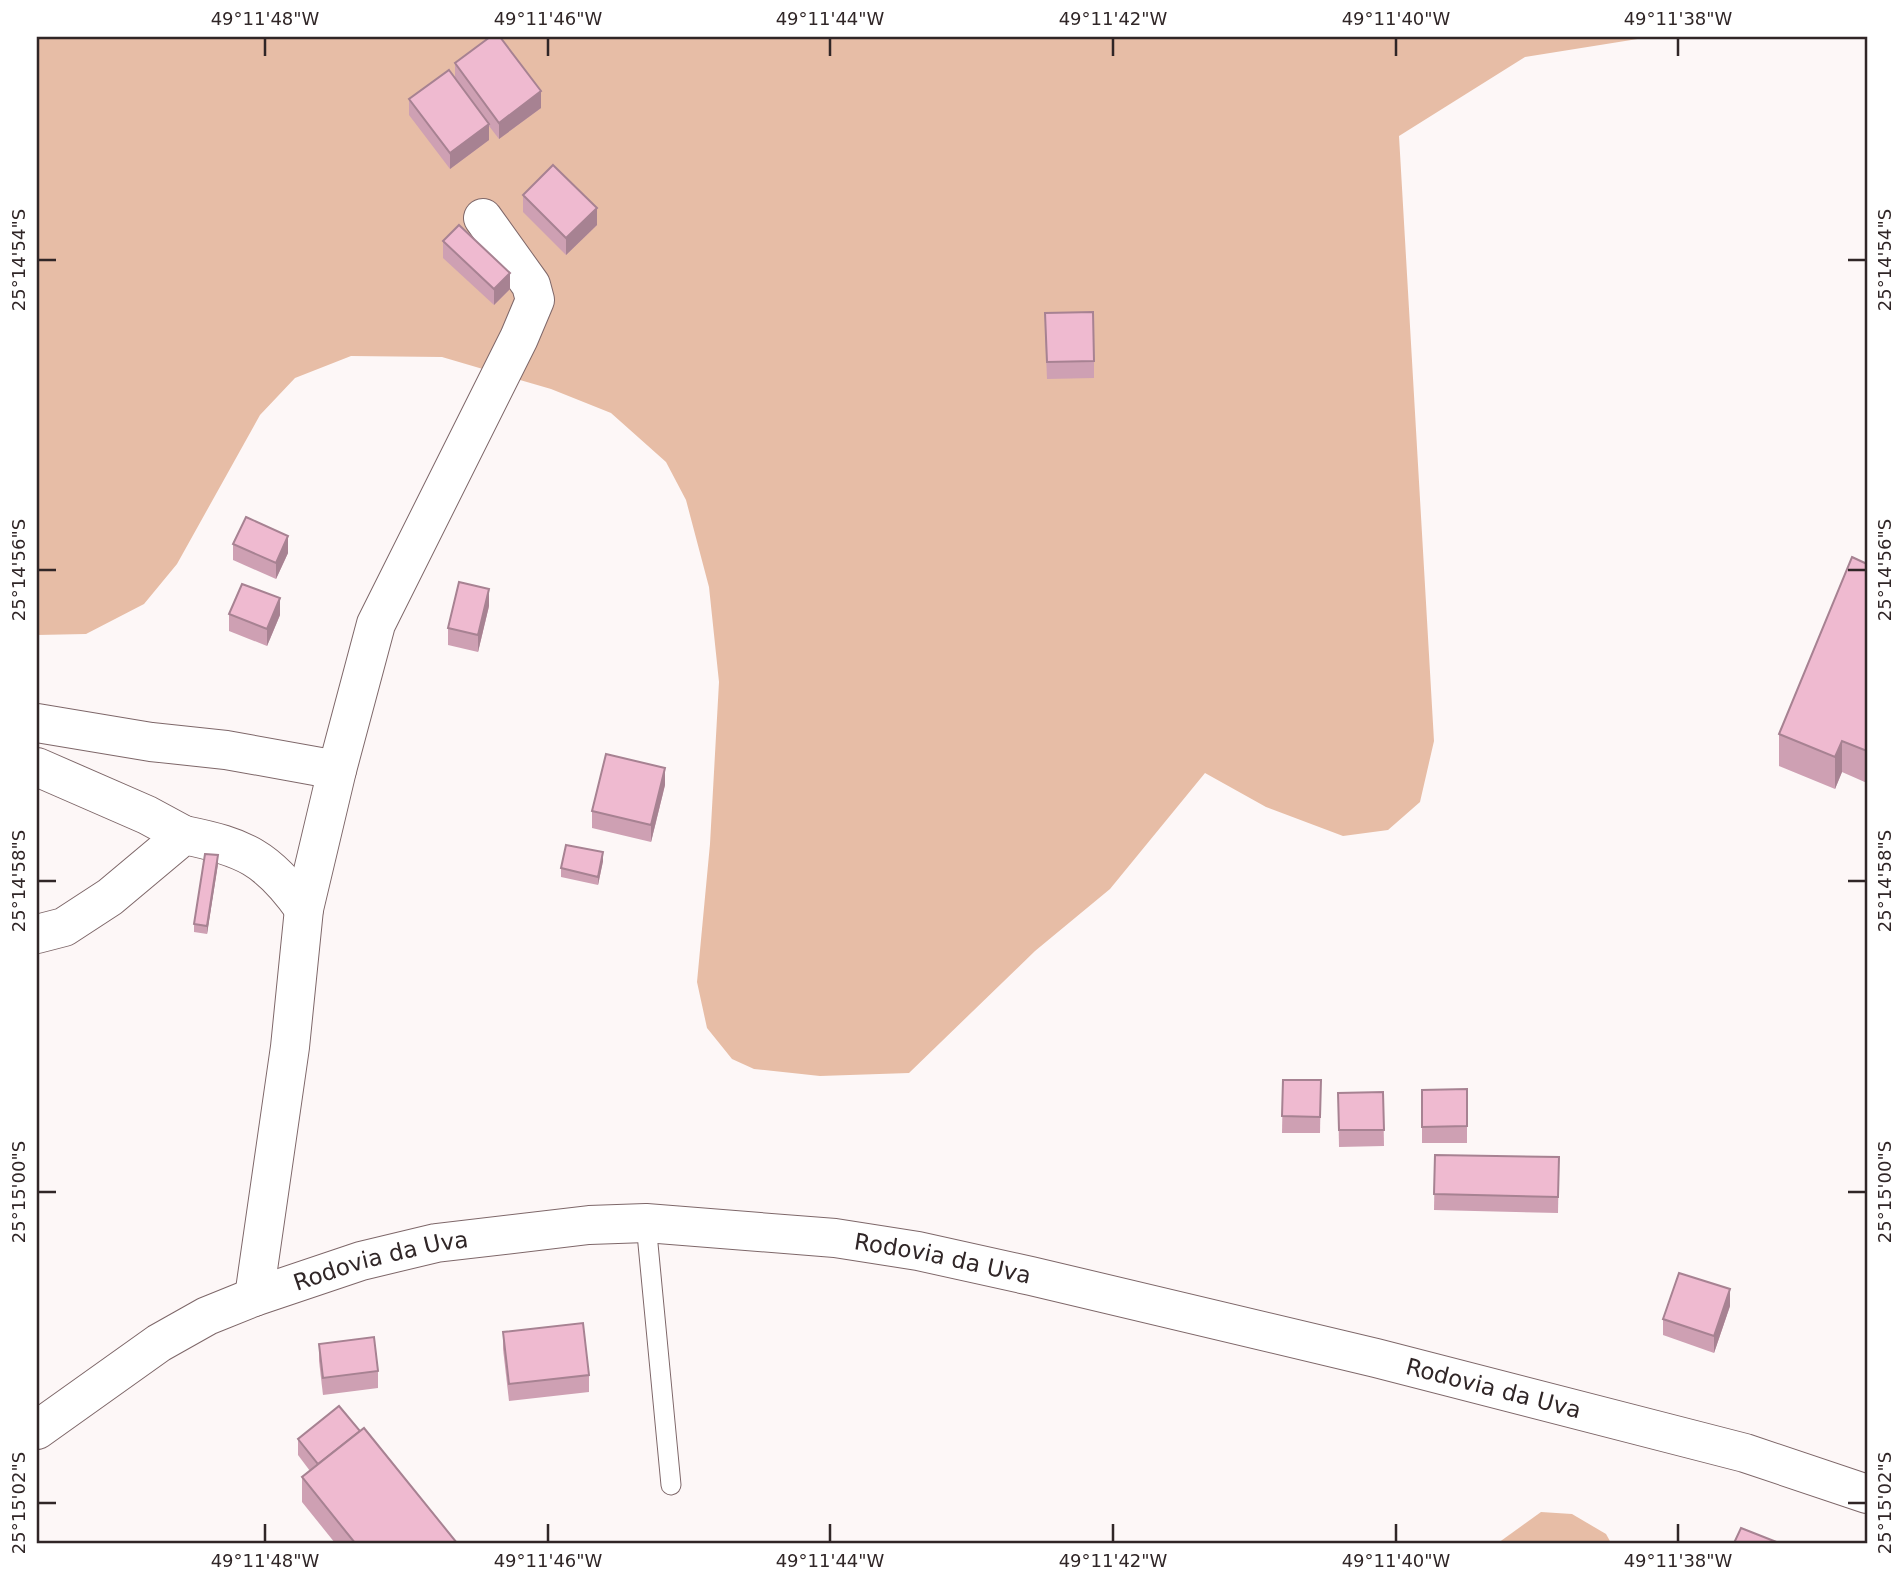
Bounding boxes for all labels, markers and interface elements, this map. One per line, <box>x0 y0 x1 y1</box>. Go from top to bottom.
text: 49°11'48"W <box>211 8 320 29</box>
text: 49°11'46"W <box>494 8 603 29</box>
text: 49°11'44"W <box>776 8 885 29</box>
text: 49°11'42"W <box>1059 8 1168 29</box>
text: 49°11'40"W <box>1342 8 1451 29</box>
text: 49°11'38"W <box>1624 8 1733 29</box>
text: 25°14'54"S <box>8 209 29 311</box>
text: 25°14'54"S <box>1874 209 1895 311</box>
text: 25°14'56"S <box>8 519 29 621</box>
text: 25°14'56"S <box>1874 519 1895 621</box>
text: 25°14'58"S <box>8 830 29 932</box>
text: 25°14'58"S <box>1874 830 1895 932</box>
text: 25°15'00"S <box>8 1141 29 1243</box>
text: 25°15'00"S <box>1874 1141 1895 1243</box>
street label: Rodovia da Uva <box>290 1226 470 1296</box>
street label: Rodovia da Uva <box>853 1228 1034 1289</box>
street label: Rodovia da Uva <box>1403 1353 1584 1423</box>
text: 25°15'02"S <box>8 1452 29 1554</box>
text: 25°15'02"S <box>1874 1452 1895 1554</box>
text: 49°11'48"W <box>211 1550 320 1571</box>
text: 49°11'46"W <box>494 1550 603 1571</box>
text: 49°11'44"W <box>776 1550 885 1571</box>
text: 49°11'42"W <box>1059 1550 1168 1571</box>
text: 49°11'40"W <box>1342 1550 1451 1571</box>
text: 49°11'38"W <box>1624 1550 1733 1571</box>

